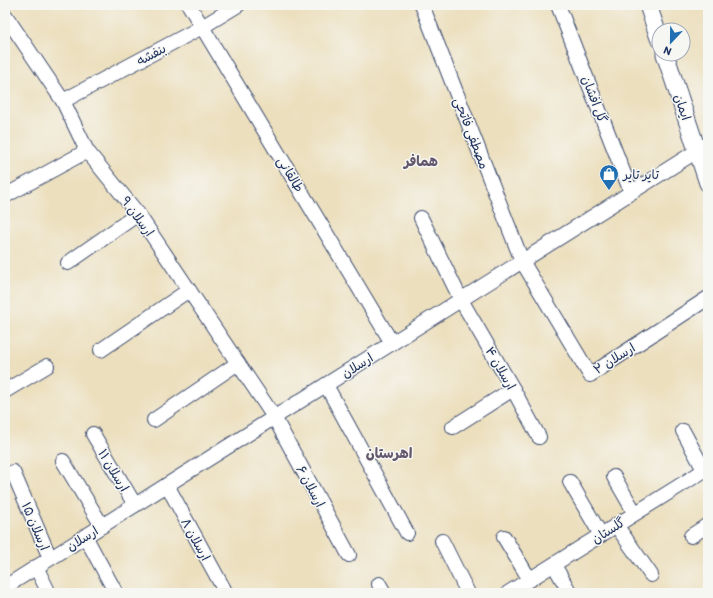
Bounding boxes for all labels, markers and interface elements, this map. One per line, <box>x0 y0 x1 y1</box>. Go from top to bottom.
north arrow <box>651 22 691 62</box>
street label: بنفشه <box>134 41 169 69</box>
text: N <box>662 43 673 58</box>
street label: گل افشان <box>579 74 610 125</box>
street label: ایمان <box>670 92 694 123</box>
street label: مصطفی فاتحی <box>449 95 492 172</box>
district label: همافر <box>402 153 438 170</box>
street label: طالقانی <box>272 154 307 196</box>
shop icon: تایر تایر <box>598 163 620 191</box>
place label: تایر تایر <box>622 167 659 183</box>
street label: ارسلان ۹ <box>118 193 157 239</box>
street label: ارسلان ۲ <box>591 340 638 377</box>
street label: ارسلان ۴ <box>482 344 519 392</box>
street label: ارسلان <box>339 350 376 381</box>
district label: اهرستان <box>366 445 413 462</box>
street label: ارسلان ۱۱ <box>95 446 132 494</box>
street label: ارسلان ۶ <box>293 463 328 510</box>
street label: ارسلان ۱۵ <box>19 500 52 553</box>
street label: گلستان <box>589 514 628 546</box>
street label: ارسلان ۸ <box>178 515 213 563</box>
street label: ارسلان <box>64 523 101 554</box>

